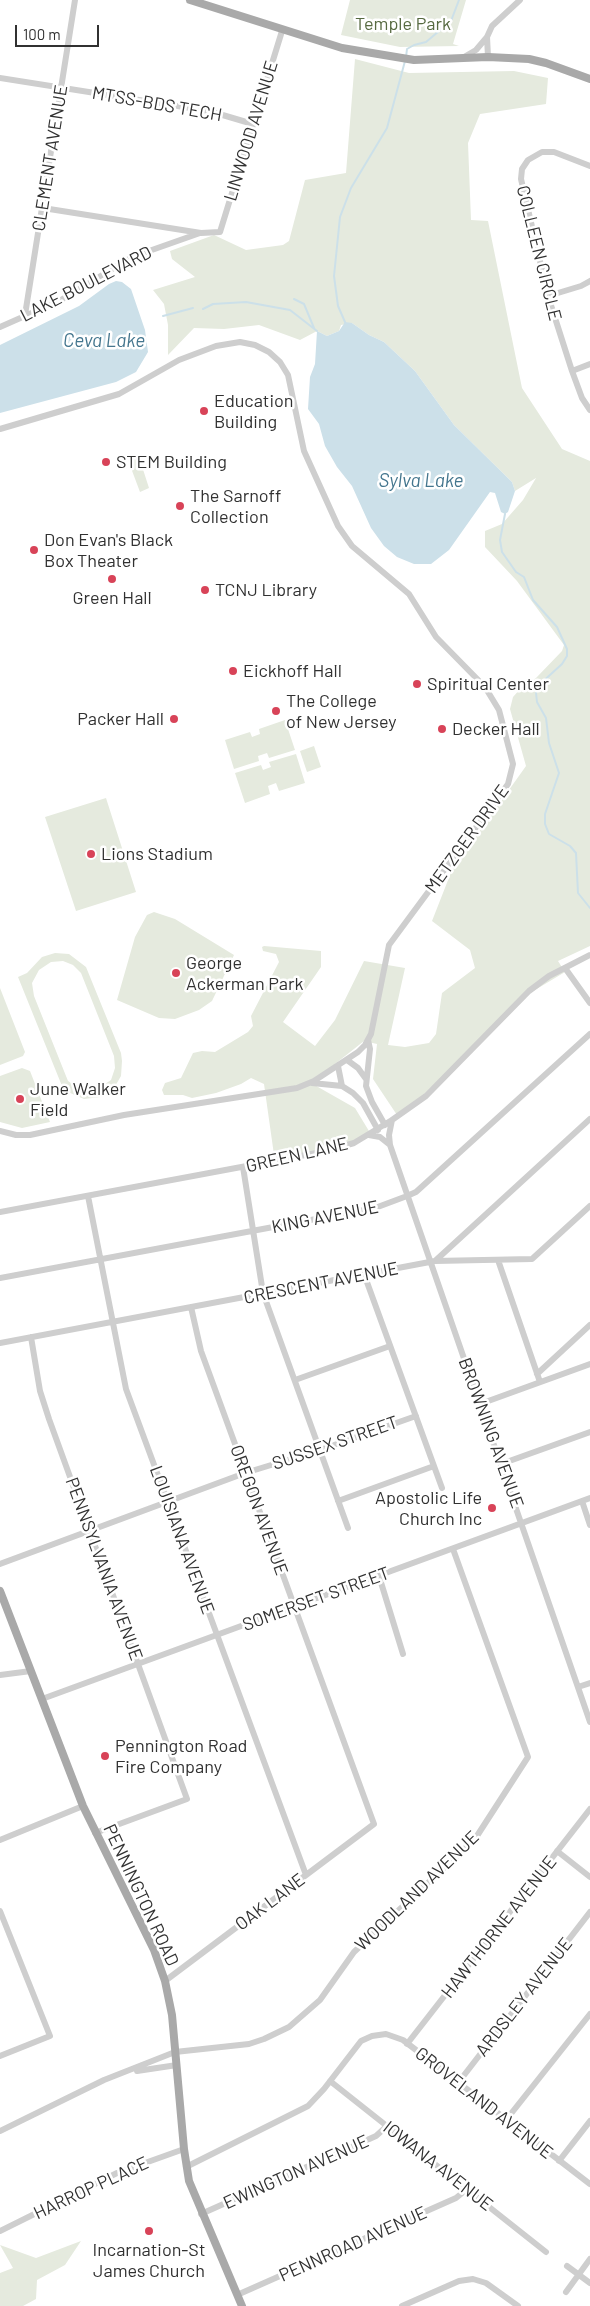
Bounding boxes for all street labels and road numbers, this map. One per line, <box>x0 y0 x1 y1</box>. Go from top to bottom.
street label: LINWOOD AVENUE <box>219 58 283 204</box>
street label: MTSS-BDS TECH <box>90 82 224 126</box>
street label: CLEMENT AVENUE <box>28 83 72 233</box>
street label: COLLEEN CIRCLE <box>512 183 566 323</box>
street label: LAKE BOULEVARD <box>17 241 155 327</box>
street label: METZGER DRIVE <box>421 781 513 897</box>
street label: GREEN LANE <box>244 1133 350 1177</box>
street label: KING AVENUE <box>270 1196 380 1238</box>
street label: CRESCENT AVENUE <box>242 1257 400 1309</box>
street label: BROWNING AVENUE <box>454 1355 528 1511</box>
street label: SUSSEX STREET <box>269 1411 401 1475</box>
street label: OREGON AVENUE <box>225 1442 293 1578</box>
street label: LOUISIANA AVENUE <box>145 1463 219 1617</box>
street label: PENNSYLVANIA AVENUE <box>61 1475 147 1663</box>
street label: SOMERSET STREET <box>239 1562 393 1636</box>
street label: PENNINGTON ROAD <box>99 1821 183 1969</box>
street label: WOODLAND AVENUE <box>351 1826 483 1956</box>
street label: HAWTHORNE AVENUE <box>437 1852 561 2002</box>
street label: OAK LANE <box>231 1869 309 1935</box>
street label: ARDSLEY AVENUE <box>471 1933 577 2061</box>
street label: GROVELAND AVENUE <box>411 2042 557 2164</box>
street label: IOWANA AVENUE <box>379 2116 497 2216</box>
street label: EWINGTON AVENUE <box>220 2130 372 2214</box>
street label: HARROP PLACE <box>30 2152 152 2224</box>
street label: PENNROAD AVENUE <box>276 2202 430 2286</box>

